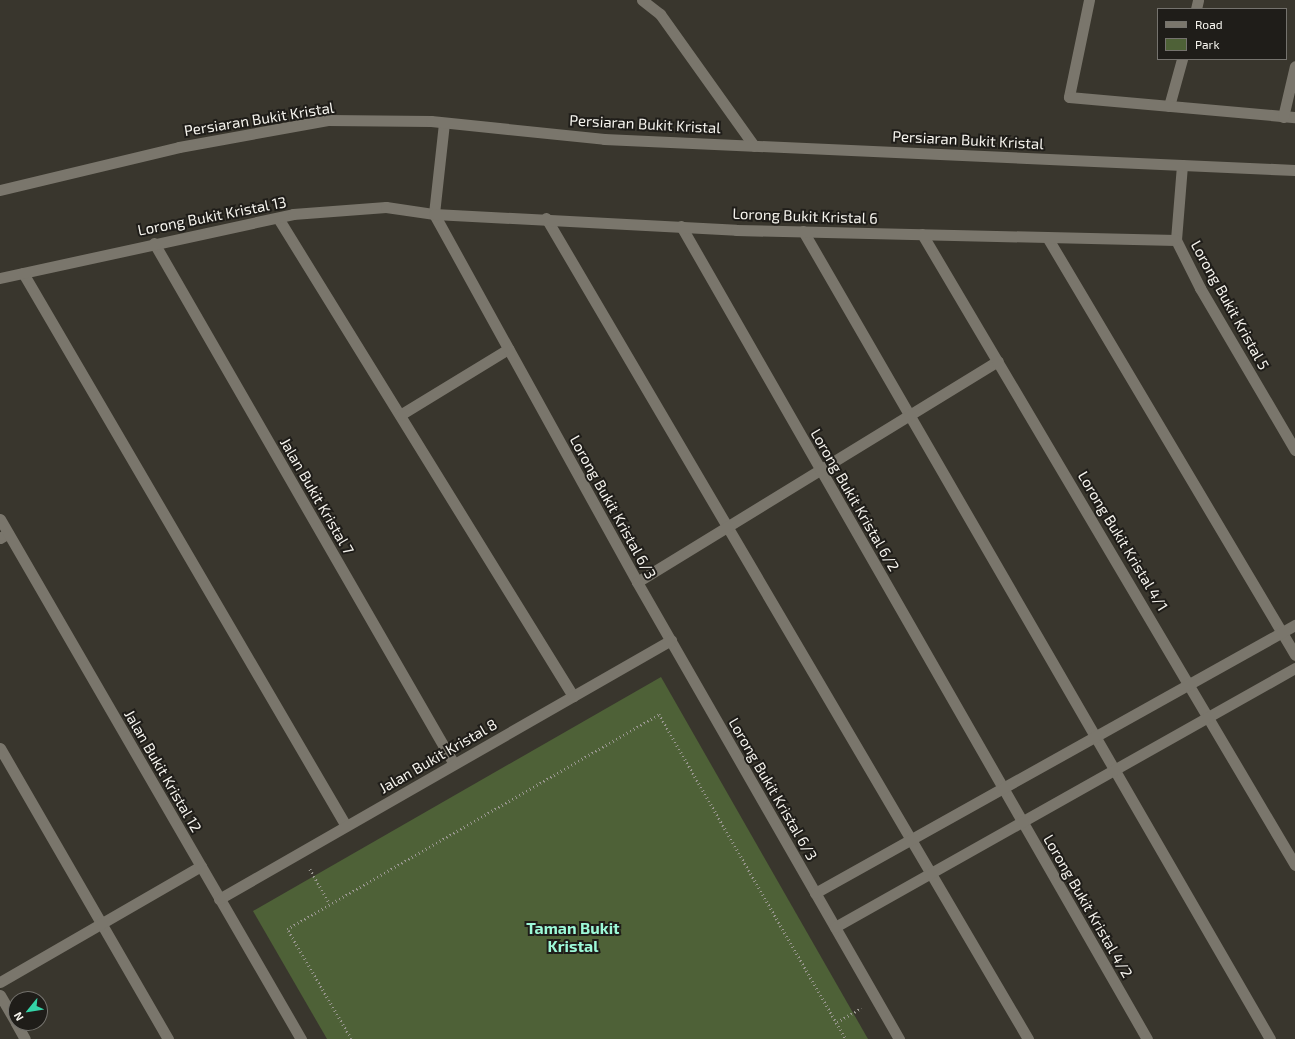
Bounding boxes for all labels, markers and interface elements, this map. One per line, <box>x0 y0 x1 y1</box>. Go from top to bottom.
legend <box>1157 8 1287 60</box>
text: Road <box>1195 17 1223 31</box>
text: Park <box>1195 37 1220 51</box>
street label: Persiaran Bukit Kristal <box>183 98 335 140</box>
street label: Persiaran Bukit Kristal <box>569 111 721 137</box>
street label: Persiaran Bukit Kristal <box>892 127 1044 153</box>
street label: Lorong Bukit Kristal 13 <box>136 193 288 239</box>
street label: Lorong Bukit Kristal 6 <box>732 204 878 228</box>
street label: Lorong Bukit Kristal 5 <box>1187 237 1273 373</box>
street label: Lorong Bukit Kristal 6/2 <box>807 425 903 575</box>
street label: Lorong Bukit Kristal 6/3 <box>566 432 660 582</box>
street label: Jalan Bukit Kristal 7 <box>276 434 358 558</box>
street label: Lorong Bukit Kristal 4/1 <box>1074 468 1172 614</box>
street label: Jalan Bukit Kristal 12 <box>121 706 205 836</box>
street label: Lorong Bukit Kristal 6/3 <box>725 714 821 864</box>
street label: Jalan Bukit Kristal 8 <box>376 715 500 797</box>
street label: Lorong Bukit Kristal 4/2 <box>1040 831 1136 981</box>
district label: Taman Bukit Kristal <box>526 918 620 956</box>
north arrow <box>8 991 48 1031</box>
text: N <box>10 1010 26 1023</box>

